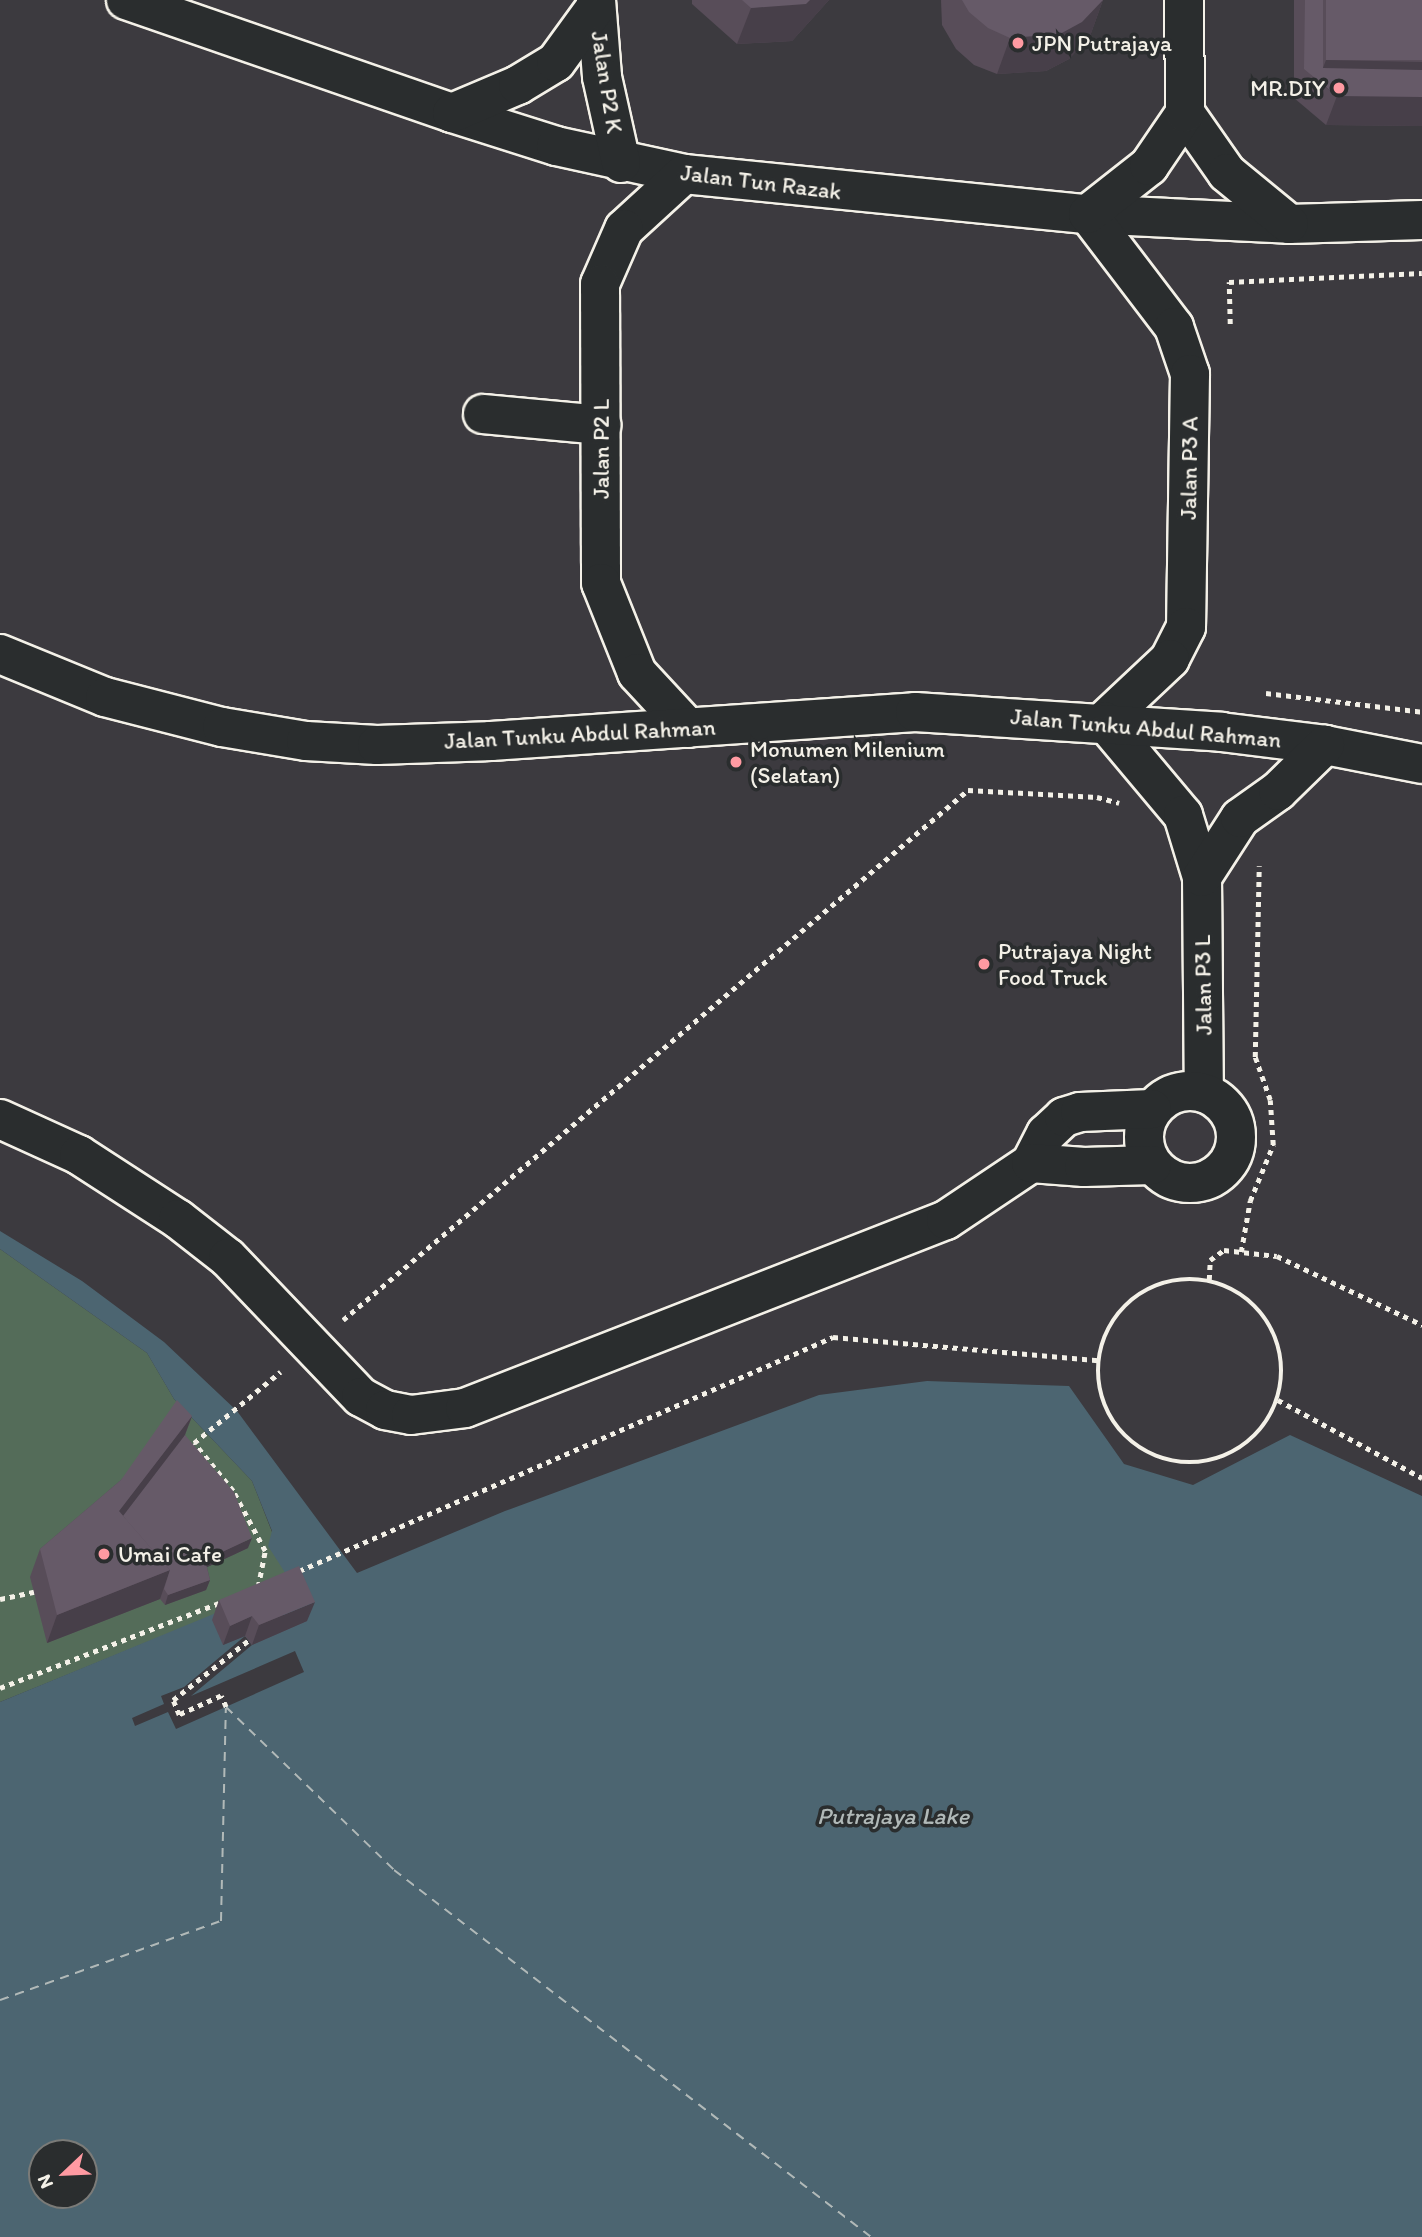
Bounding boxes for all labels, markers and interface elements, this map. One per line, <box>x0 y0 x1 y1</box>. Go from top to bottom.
street label: Jalan P2 K <box>585 29 629 135</box>
place label: JPN Putrajaya <box>1032 29 1172 57</box>
marker: JPN Putrajaya <box>1010 35 1026 51</box>
place label: MR.DIY <box>1250 74 1325 102</box>
marker: MR.DIY <box>1331 80 1347 96</box>
street label: Jalan Tun Razak <box>680 159 842 205</box>
street label: Jalan P2 L <box>587 399 615 499</box>
street label: Jalan P3 A <box>1174 416 1204 520</box>
street label: Jalan Tunku Abdul Rahman <box>1011 703 1281 753</box>
street label: Jalan Tunku Abdul Rahman <box>445 713 715 755</box>
place label: Monumen Milenium (Selatan) <box>750 735 945 789</box>
marker: Monumen Milenium (Selatan) <box>728 754 744 770</box>
street label: Jalan P3 L <box>1188 935 1218 1035</box>
place label: Putrajaya Night Food Truck <box>998 937 1152 991</box>
marker: Putrajaya Night Food Truck <box>976 956 992 972</box>
place label: Umai Cafe <box>118 1540 222 1568</box>
marker: Umai Cafe <box>96 1546 112 1562</box>
water label: Putrajaya Lake <box>817 1802 969 1830</box>
north arrow <box>28 2139 98 2209</box>
text: N <box>32 2171 58 2192</box>

